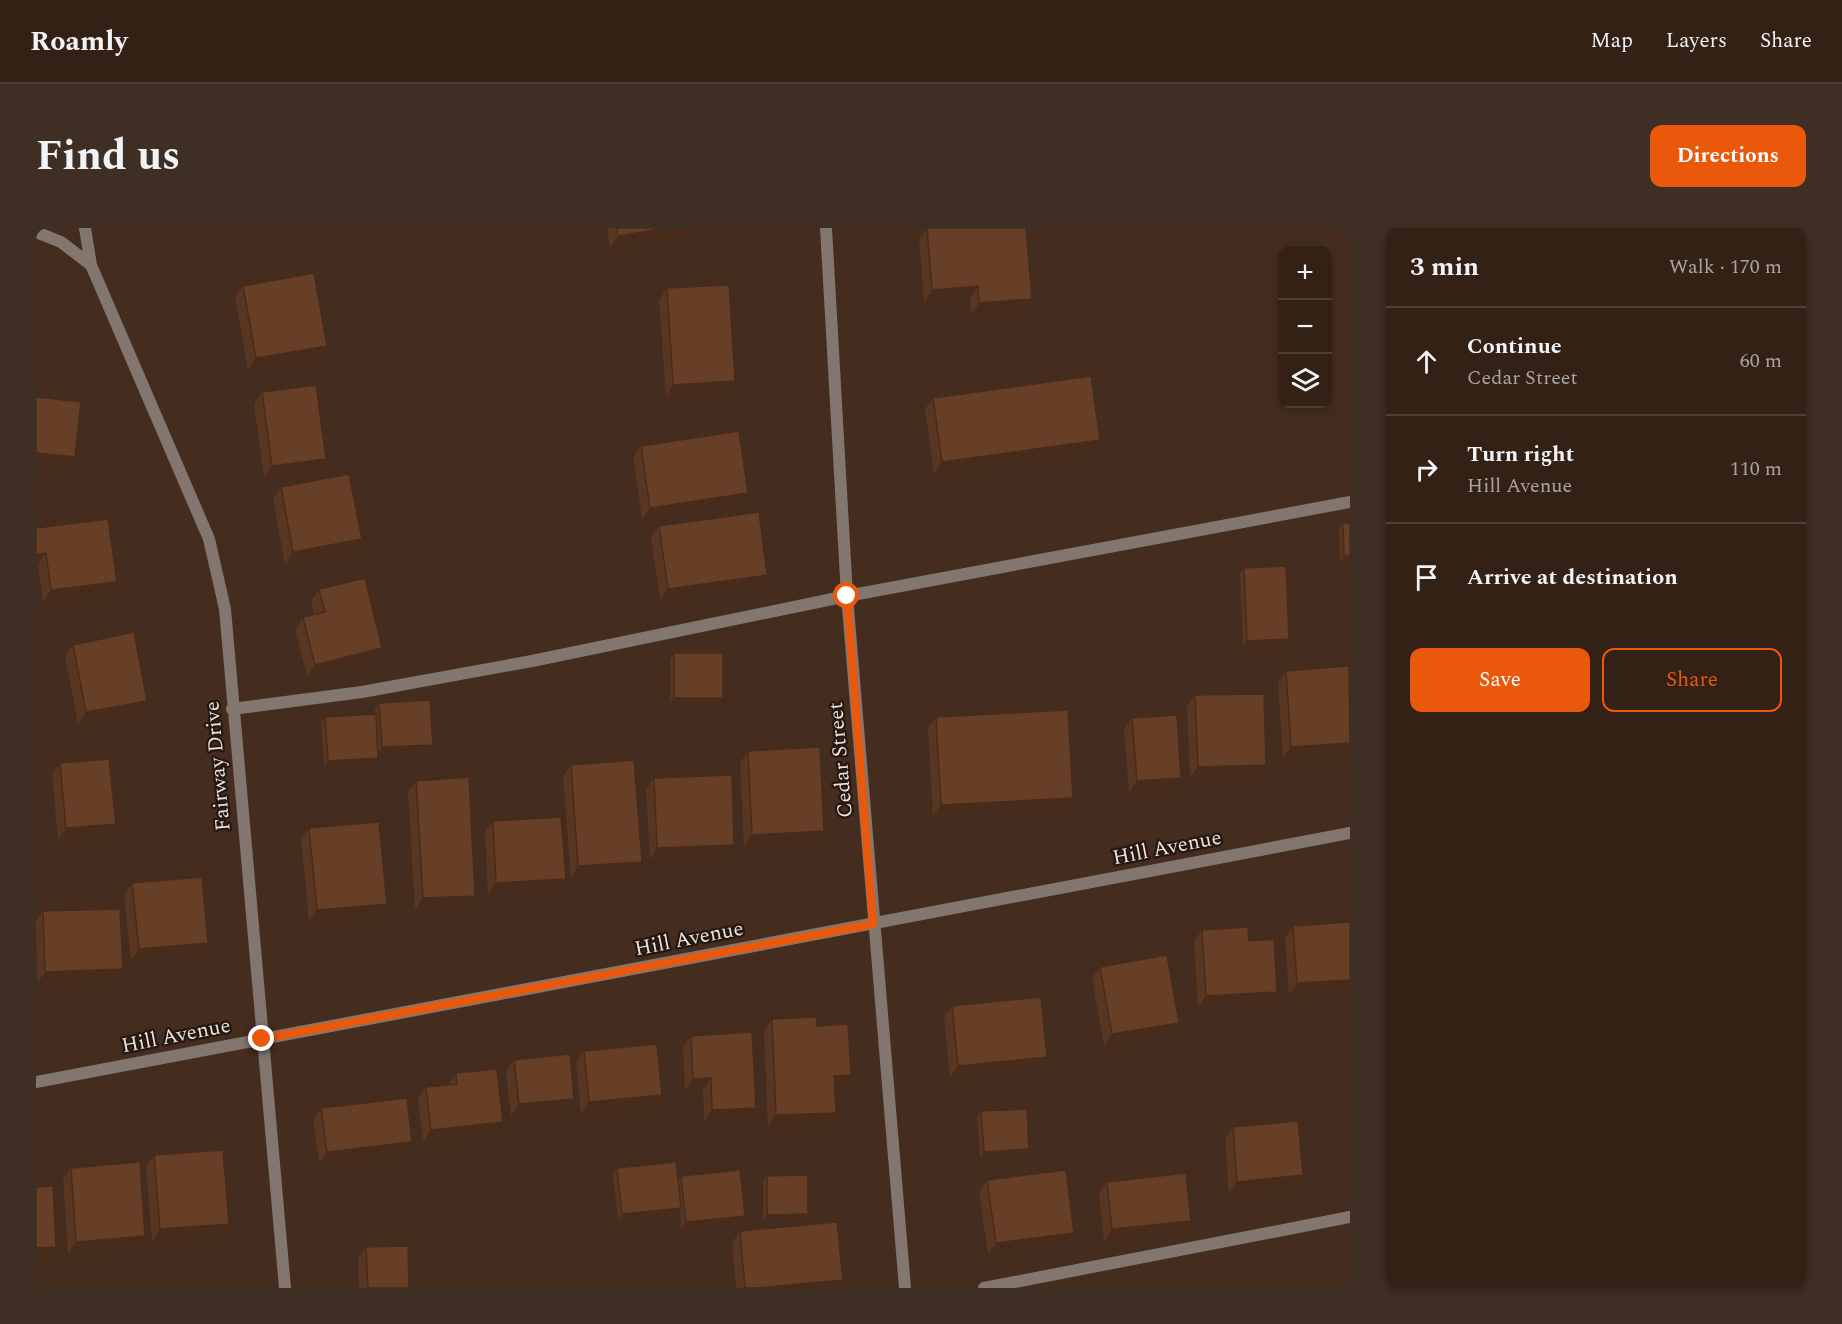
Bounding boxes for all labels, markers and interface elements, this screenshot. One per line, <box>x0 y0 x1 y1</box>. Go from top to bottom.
text: Roamly <box>30 20 128 63</box>
text: Map <box>1591 25 1633 57</box>
text: Layers <box>1666 25 1727 57</box>
text: Share <box>1760 25 1812 57</box>
text: Find us <box>36 125 180 188</box>
button: Directions <box>1650 125 1806 187</box>
map controls <box>1278 246 1332 408</box>
button: + <box>1278 246 1332 300</box>
text: 3 min <box>1410 247 1479 287</box>
text: Walk · 170 m <box>1669 252 1782 282</box>
button: − <box>1278 300 1332 354</box>
text: Continue <box>1467 330 1562 363</box>
icon: ahead <box>1410 345 1443 378</box>
text: 60 m <box>1740 346 1782 376</box>
button: layers <box>1278 354 1332 408</box>
text: Cedar Street <box>1467 363 1578 393</box>
text: Turn right <box>1467 438 1574 471</box>
icon: right <box>1410 453 1443 486</box>
text: 110 m <box>1730 454 1782 484</box>
text: Hill Avenue <box>1467 471 1572 501</box>
icon: arrive <box>1410 561 1443 594</box>
text: Arrive at destination <box>1467 561 1678 594</box>
route start <box>833 582 859 608</box>
button: Save <box>1410 648 1590 712</box>
button: Share <box>1602 648 1782 712</box>
street label: Fairway Drive <box>196 700 240 832</box>
street label: Cedar Street <box>820 701 862 819</box>
street label: Hill Avenue <box>1110 822 1224 874</box>
street label: Hill Avenue <box>632 913 746 965</box>
street label: Hill Avenue <box>119 1010 233 1062</box>
route end <box>248 1025 274 1051</box>

